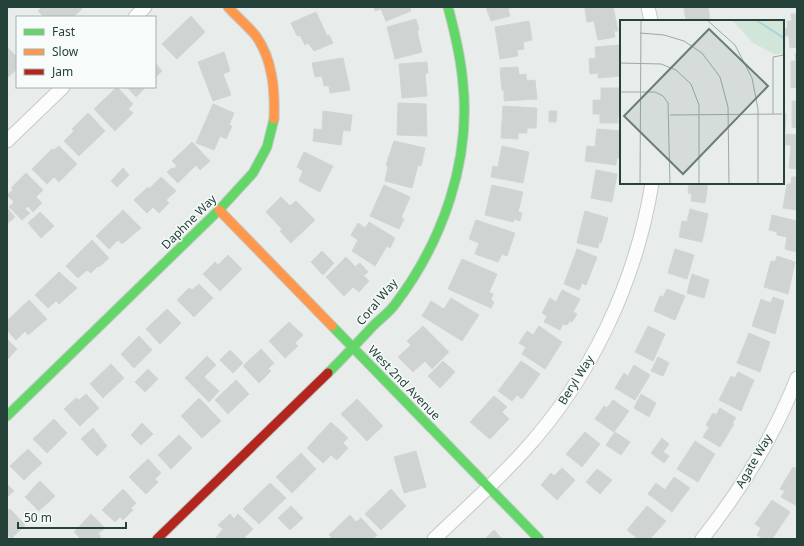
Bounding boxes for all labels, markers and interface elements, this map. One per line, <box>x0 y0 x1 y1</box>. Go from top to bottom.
legend <box>16 16 156 88</box>
inset map <box>620 20 784 184</box>
text: Fast <box>52 23 76 40</box>
text: Slow <box>52 43 79 60</box>
text: Jam <box>51 63 73 80</box>
street label: Daphne Way <box>157 190 221 253</box>
street label: Coral Way <box>352 274 402 329</box>
street label: West 2nd Avenue <box>364 342 445 424</box>
street label: Beryl Way <box>554 351 598 408</box>
street label: Agate Way <box>731 430 776 491</box>
scale bar <box>18 504 126 530</box>
text: 50 m <box>24 509 52 526</box>

